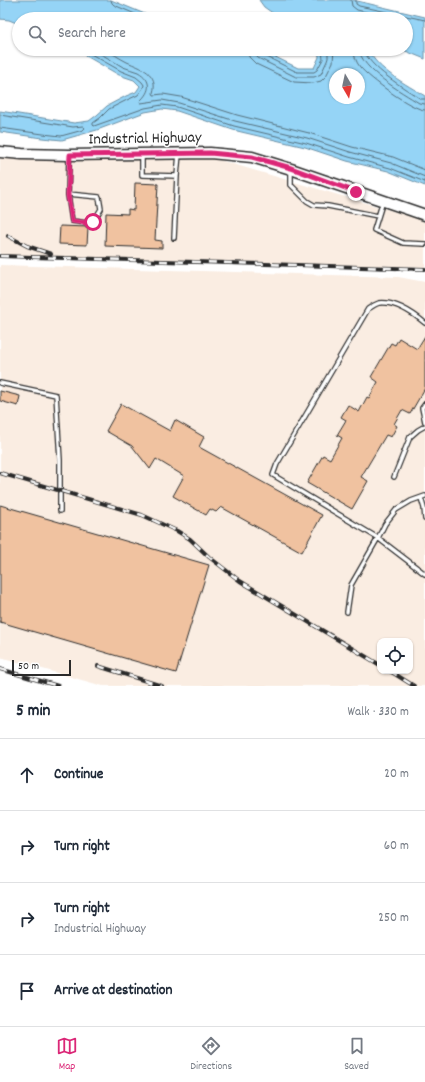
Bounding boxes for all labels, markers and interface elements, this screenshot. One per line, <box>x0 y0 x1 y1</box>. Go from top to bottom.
search box <box>12 12 413 56</box>
icon: search <box>26 23 48 45</box>
text: Search here <box>58 23 126 45</box>
north arrow <box>329 68 365 104</box>
street label: Industrial Highway <box>88 127 202 151</box>
route end <box>347 183 365 201</box>
route start <box>84 213 102 231</box>
map controls <box>377 638 413 674</box>
button: locate <box>377 638 413 674</box>
scale bar <box>12 658 71 677</box>
text: 50 m <box>18 659 39 675</box>
text: 5 min <box>16 700 50 724</box>
text: Walk · 330 m <box>348 703 409 722</box>
icon: ahead <box>16 764 38 786</box>
text: Continue <box>54 764 103 786</box>
text: 20 m <box>384 765 409 784</box>
icon: right <box>16 836 38 858</box>
text: Turn right <box>54 836 110 858</box>
text: 60 m <box>384 837 409 856</box>
text: Turn right <box>54 898 110 920</box>
icon: right <box>16 908 38 930</box>
text: 250 m <box>378 909 409 928</box>
text: Industrial Highway <box>54 920 146 939</box>
icon: arrive <box>16 980 38 1002</box>
text: Arrive at destination <box>54 980 172 1002</box>
tab: Map <box>56 1035 78 1075</box>
tab: Directions <box>190 1035 232 1075</box>
tab: Saved <box>344 1035 369 1075</box>

